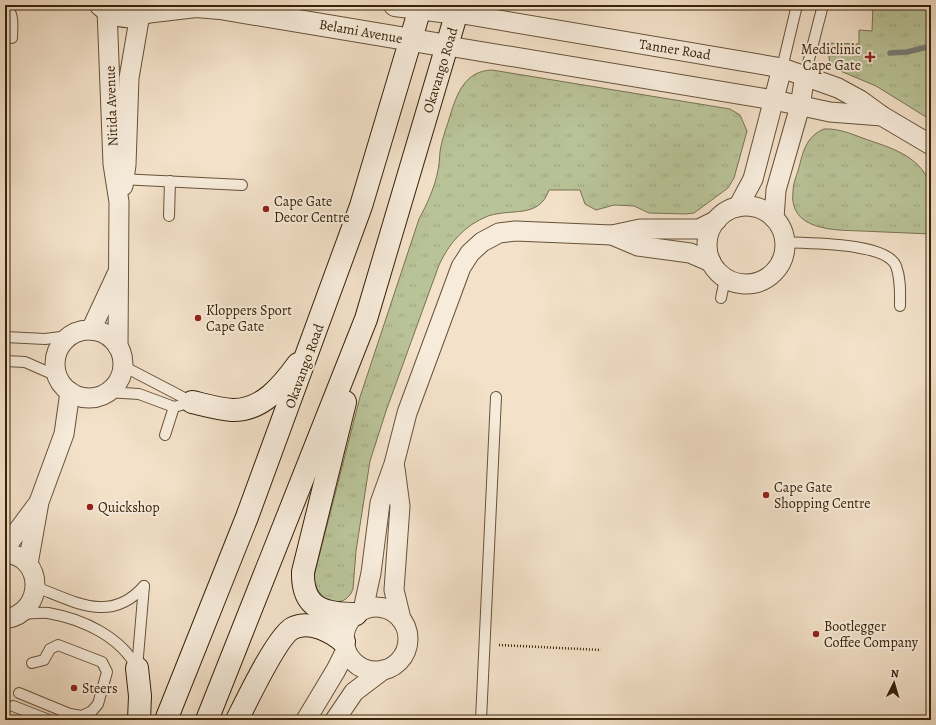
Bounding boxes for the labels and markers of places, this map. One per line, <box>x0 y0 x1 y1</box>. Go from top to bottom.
place label: Mediclinic Cape Gate <box>801 40 861 75</box>
marker: Mediclinic Cape Gate <box>864 51 876 63</box>
place label: Cape Gate Decor Centre <box>274 192 350 227</box>
marker: Cape Gate Decor Centre <box>261 204 271 214</box>
place label: Kloppers Sport Cape Gate <box>206 301 292 336</box>
marker: Kloppers Sport Cape Gate <box>193 313 203 323</box>
place label: Cape Gate Shopping Centre <box>774 478 870 513</box>
marker: Cape Gate Shopping Centre <box>761 490 771 500</box>
place label: Quickshop <box>98 498 160 517</box>
marker: Quickshop <box>85 502 95 512</box>
place label: Bootlegger Coffee Company <box>824 617 919 652</box>
marker: Bootlegger Coffee Company <box>811 629 821 639</box>
place label: Steers <box>82 679 118 698</box>
marker: Steers <box>69 683 79 693</box>

